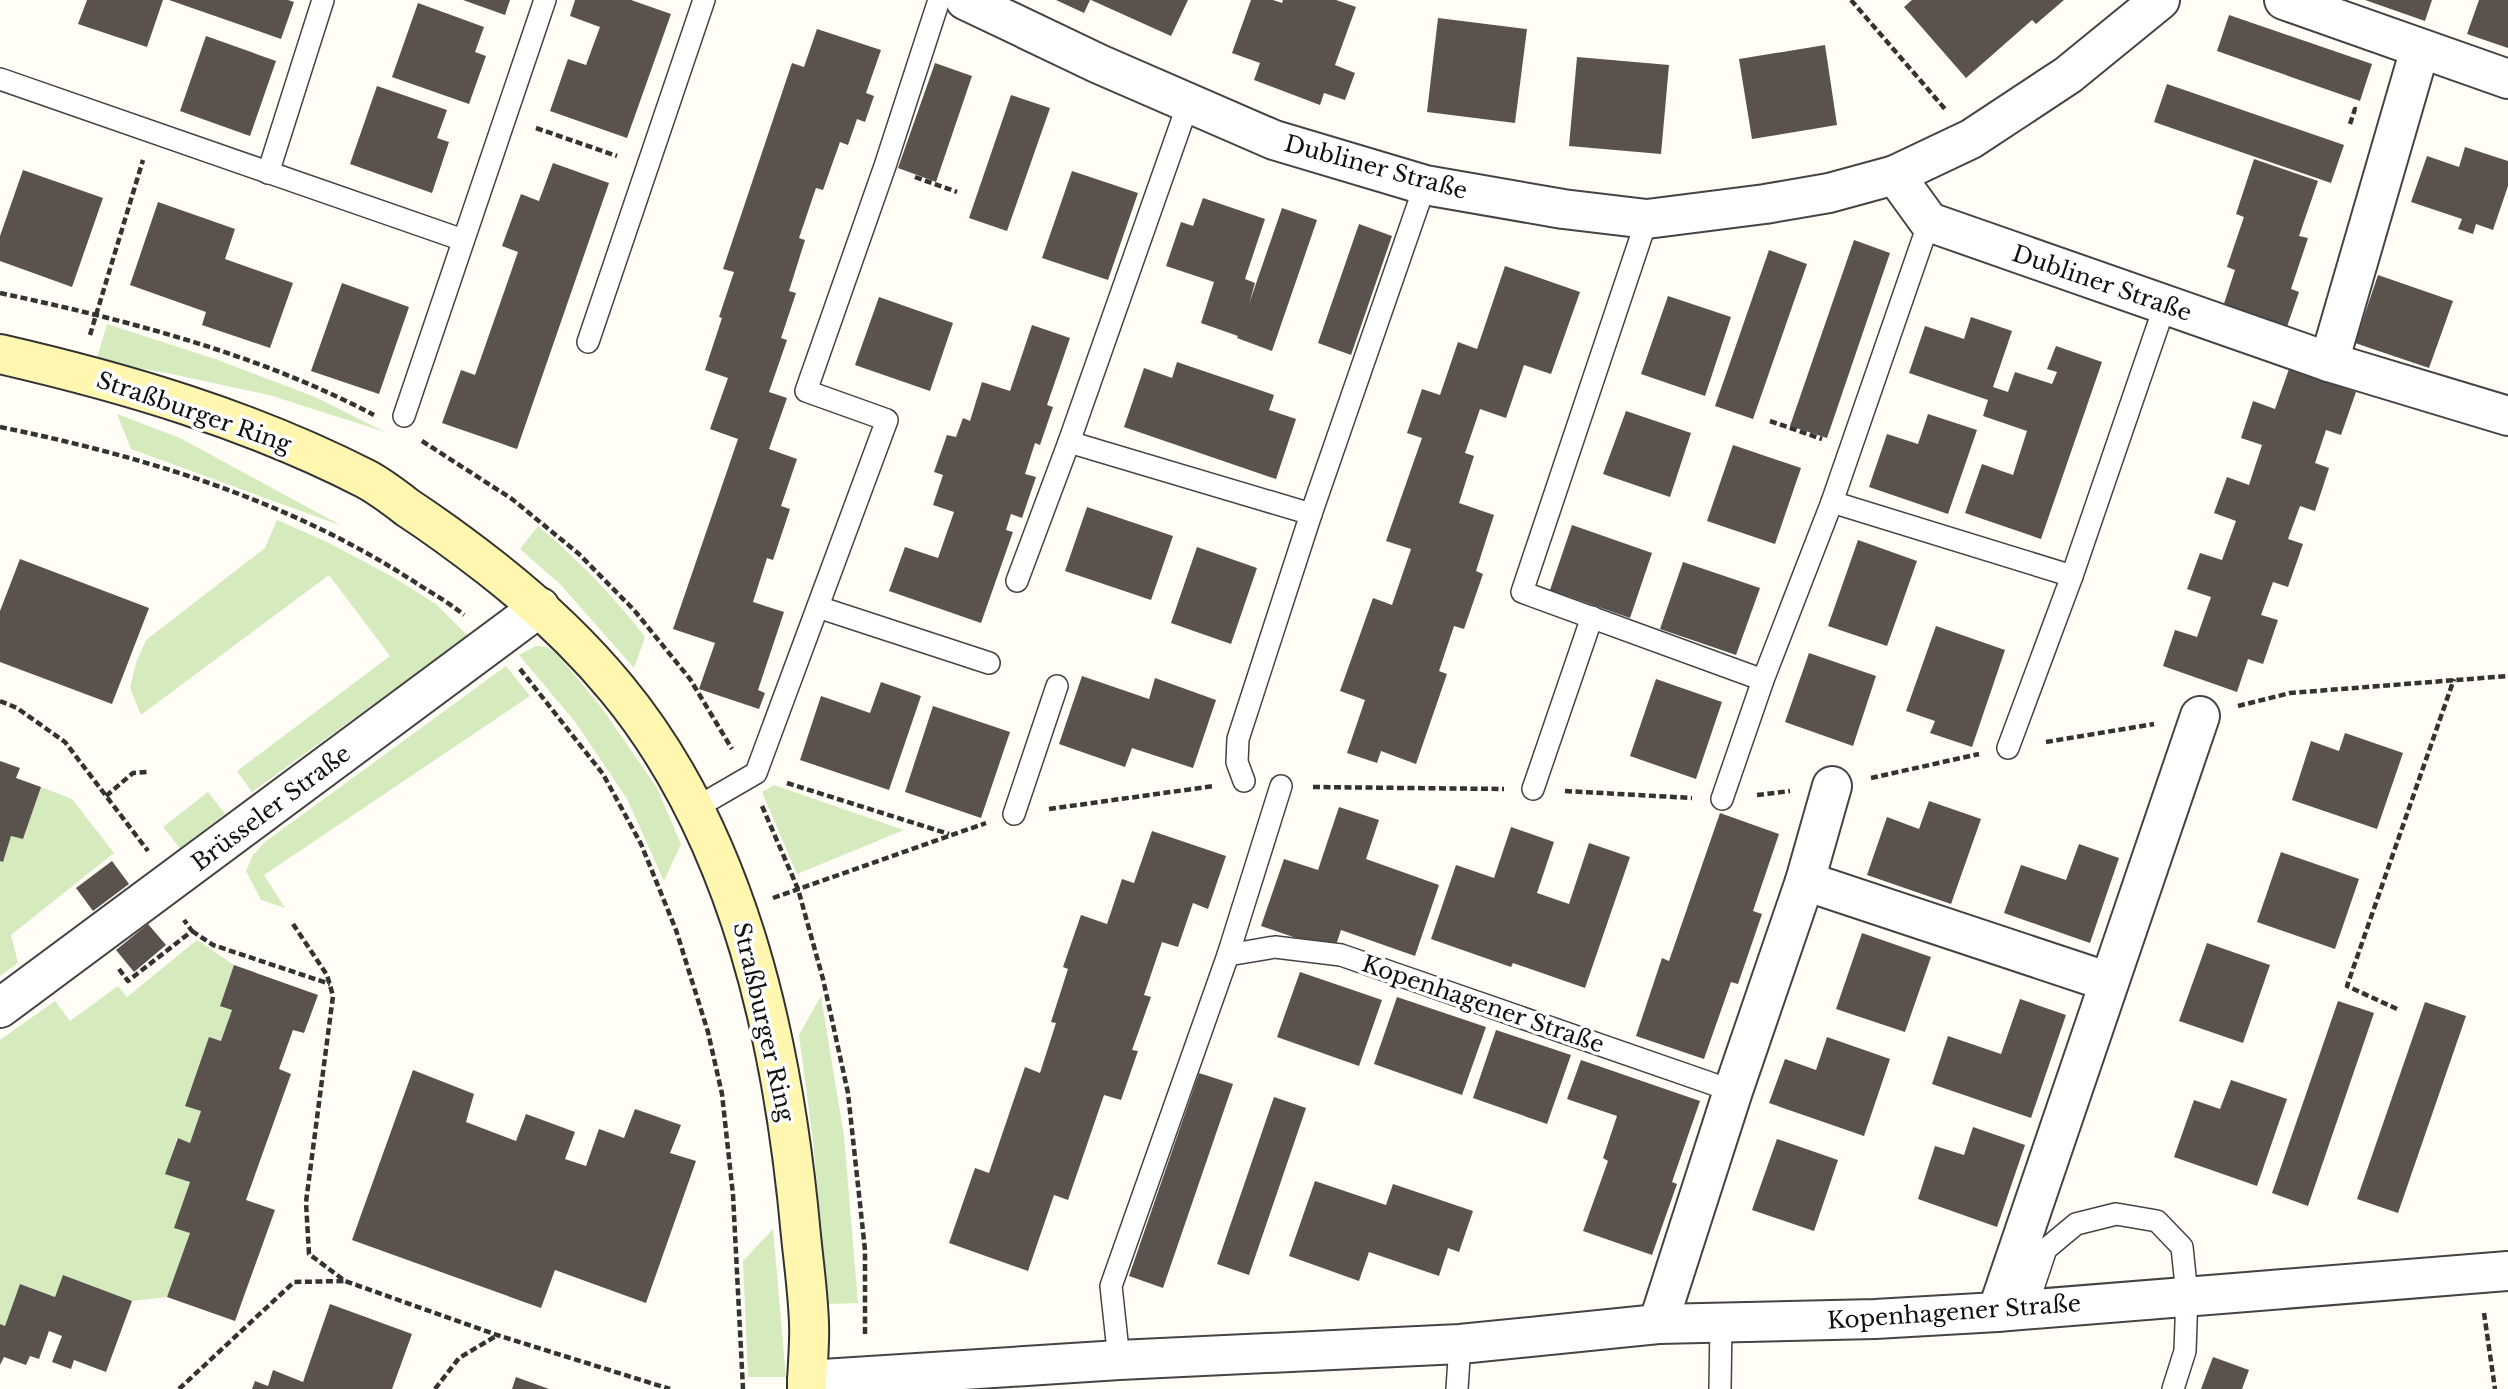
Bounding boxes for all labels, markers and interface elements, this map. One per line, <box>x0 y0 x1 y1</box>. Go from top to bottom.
street label: Dubliner Straße <box>1282 129 1470 205</box>
street label: Dubliner Straße <box>2009 239 2195 327</box>
street label: Straßburger Ring <box>93 366 295 458</box>
street label: Brüsseler Straße <box>186 739 356 877</box>
street label: Straßburger Ring <box>727 920 801 1125</box>
street label: Kopenhagener Straße <box>1358 949 1608 1059</box>
street label: Kopenhagener Straße <box>1826 1289 2082 1335</box>

